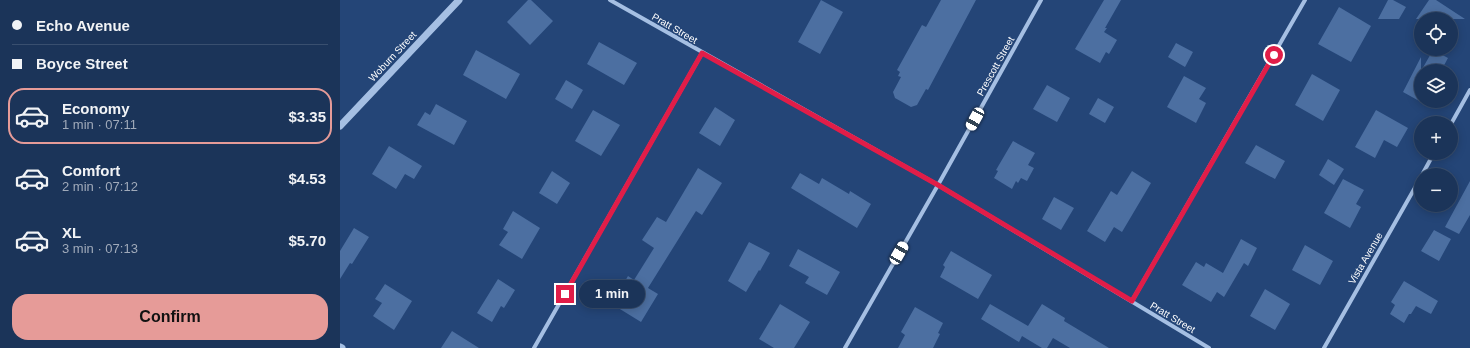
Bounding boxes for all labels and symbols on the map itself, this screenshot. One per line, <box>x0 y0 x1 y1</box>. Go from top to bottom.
street label: Pratt Street <box>650 11 700 46</box>
street label: Woburn Street <box>366 29 418 84</box>
street label: Prescott Street <box>975 34 1016 98</box>
route start <box>1265 46 1283 64</box>
car <box>964 106 986 132</box>
street label: Vista Avenue <box>1346 230 1385 286</box>
car <box>888 240 910 266</box>
callout: 1 min <box>579 280 645 308</box>
route end <box>556 285 574 303</box>
street label: Pratt Street <box>1148 300 1197 335</box>

